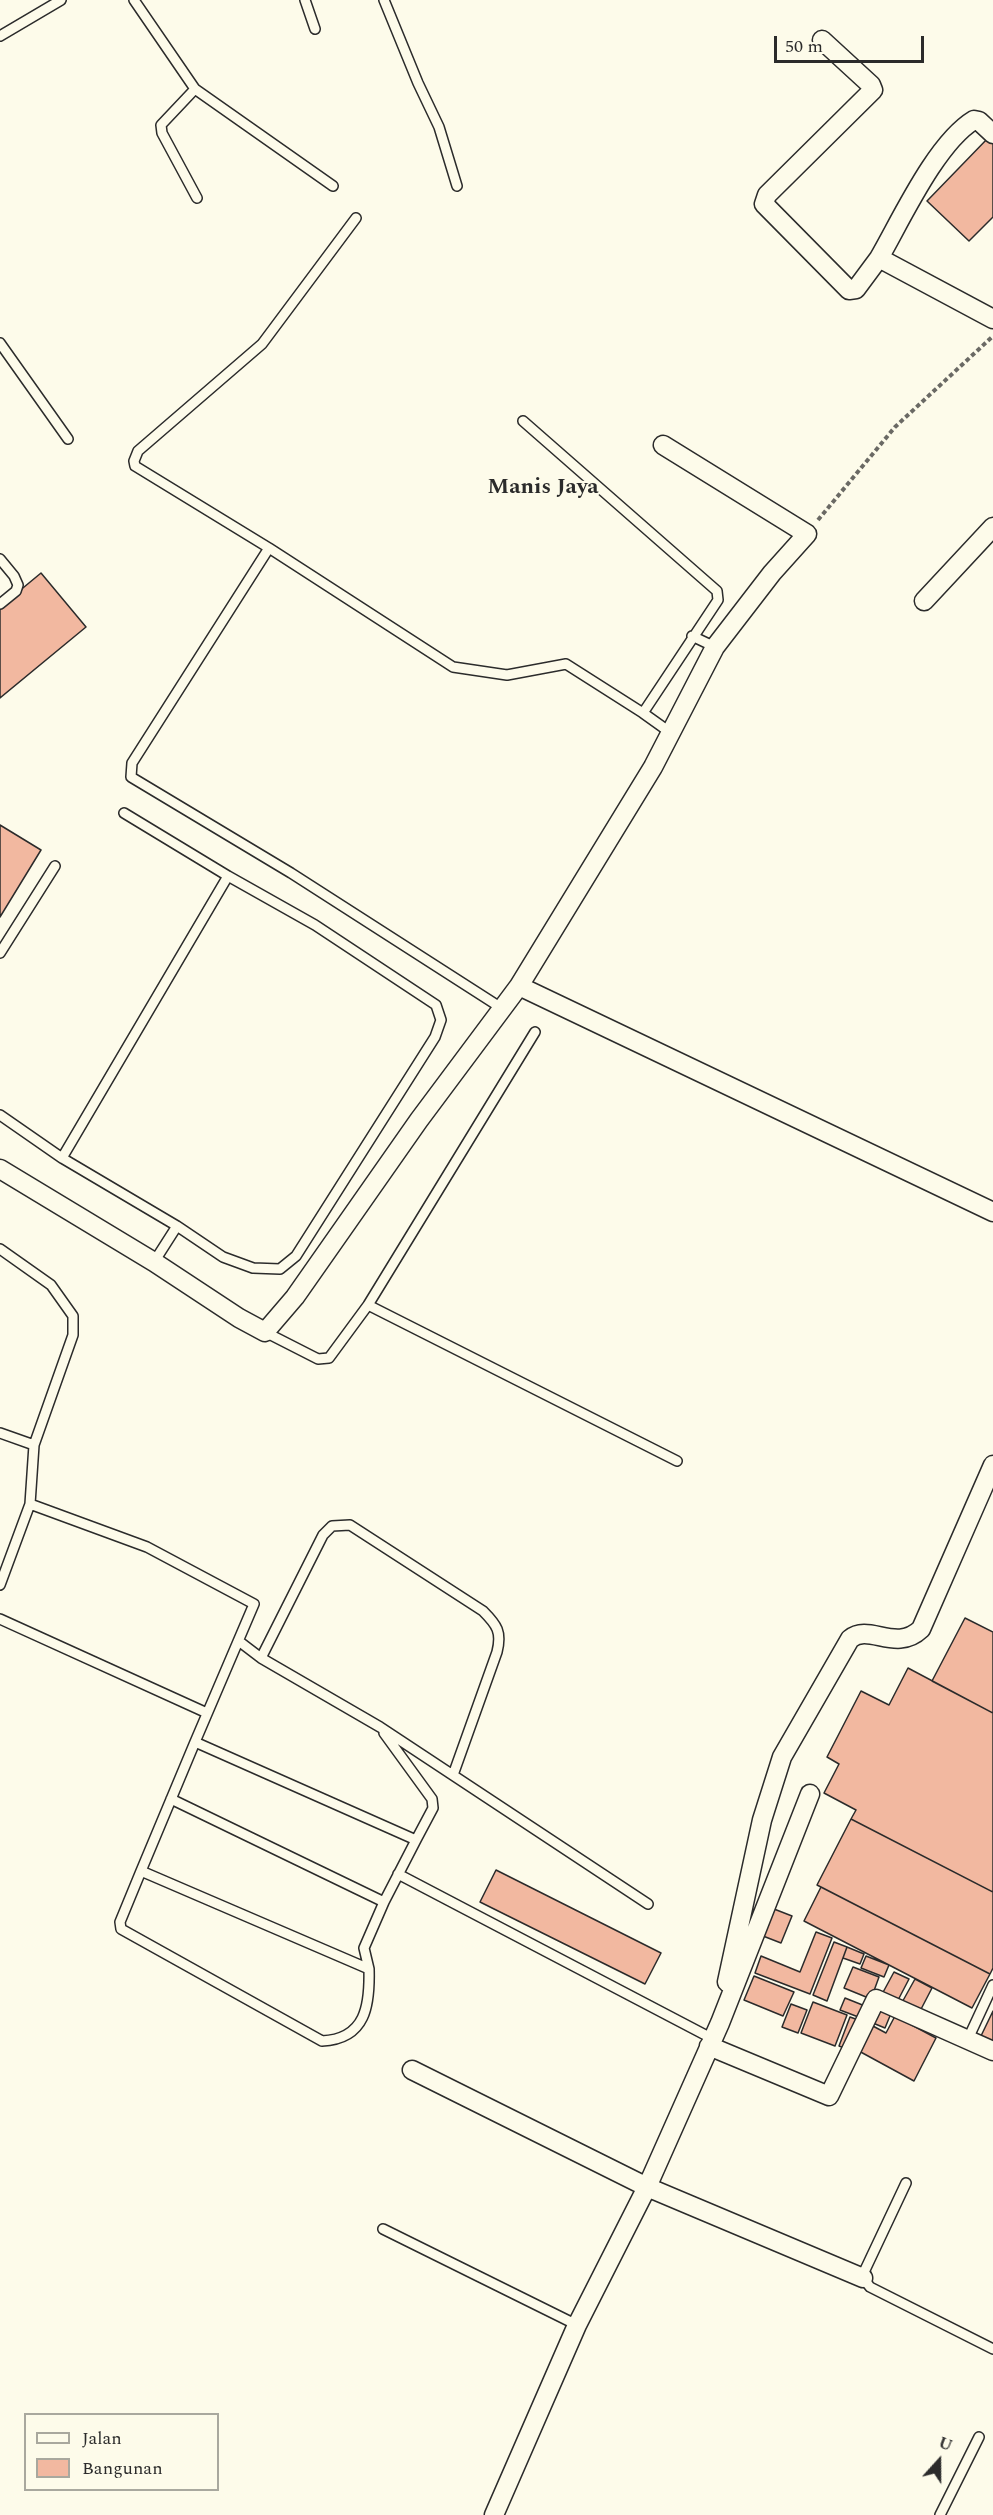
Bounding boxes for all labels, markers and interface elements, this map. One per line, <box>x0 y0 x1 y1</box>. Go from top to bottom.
scale bar <box>777 24 927 62</box>
text: 50 m <box>785 33 823 60</box>
district label: Manis Jaya <box>487 476 599 502</box>
legend <box>24 2413 219 2491</box>
text: Jalan <box>82 2425 122 2452</box>
north arrow <box>909 2431 969 2491</box>
text: U <box>935 2431 956 2458</box>
text: Bangunan <box>82 2455 163 2482</box>

